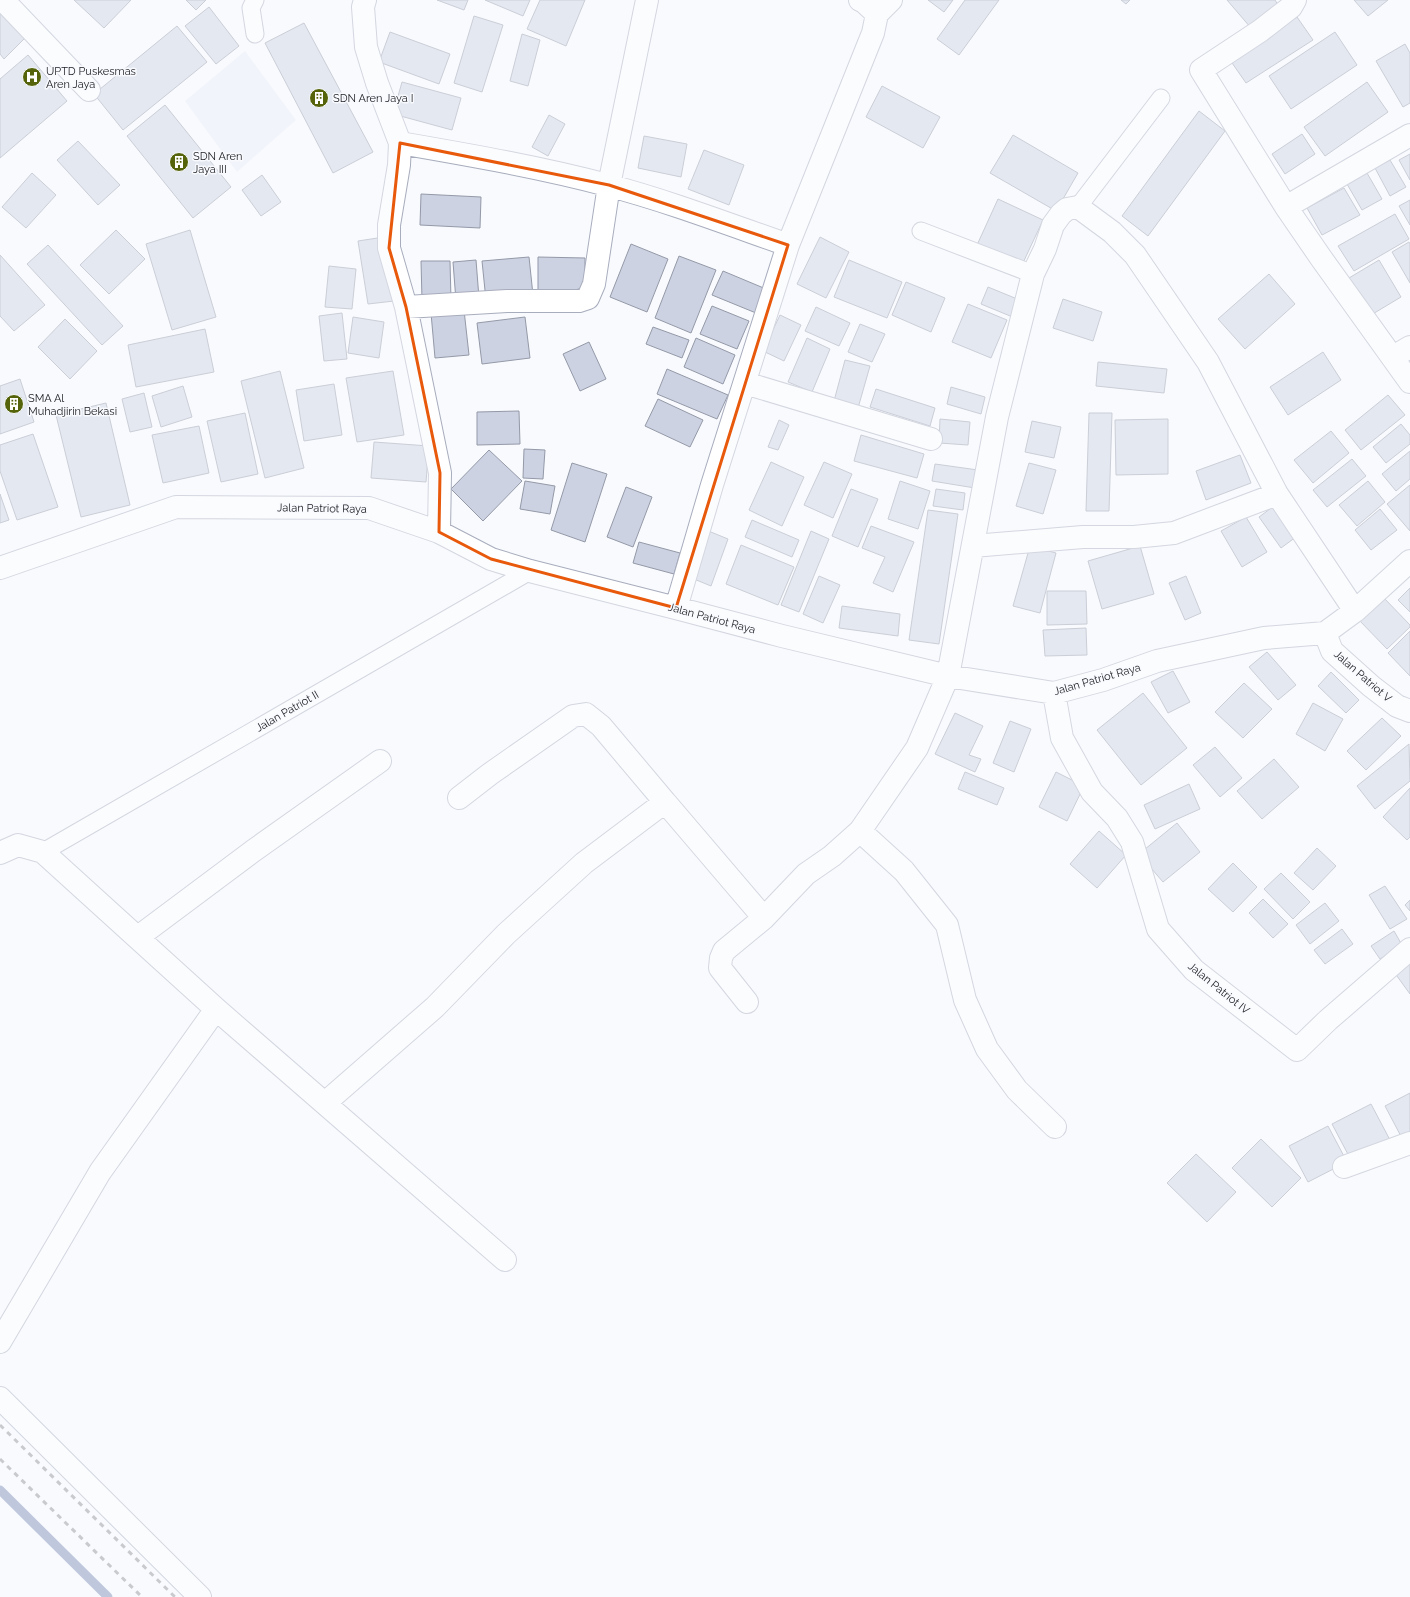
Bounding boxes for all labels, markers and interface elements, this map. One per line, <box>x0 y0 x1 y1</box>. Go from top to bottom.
place label: UPTD Puskesmas Aren Jaya <box>46 65 136 91</box>
hospital icon: UPTD Puskesmas Aren Jaya <box>21 66 43 88</box>
building icon: SDN Aren Jaya I <box>308 87 330 109</box>
place label: SDN Aren Jaya I <box>333 92 413 105</box>
place label: SDN Aren Jaya III <box>193 150 243 176</box>
building icon: SDN Aren Jaya III <box>168 151 190 173</box>
place label: SMA Al Muhadjirin Bekasi <box>28 392 117 418</box>
building icon: SMA Al Muhadjirin Bekasi <box>3 393 25 415</box>
street label: Jalan Patriot Raya <box>277 501 367 516</box>
street label: Jalan Patriot Raya <box>667 601 757 636</box>
street label: Jalan Patriot V <box>1331 648 1395 705</box>
street label: Jalan Patriot Raya <box>1052 661 1142 698</box>
street label: Jalan Patriot II <box>253 688 321 735</box>
street label: Jalan Patriot IV <box>1185 960 1252 1017</box>

